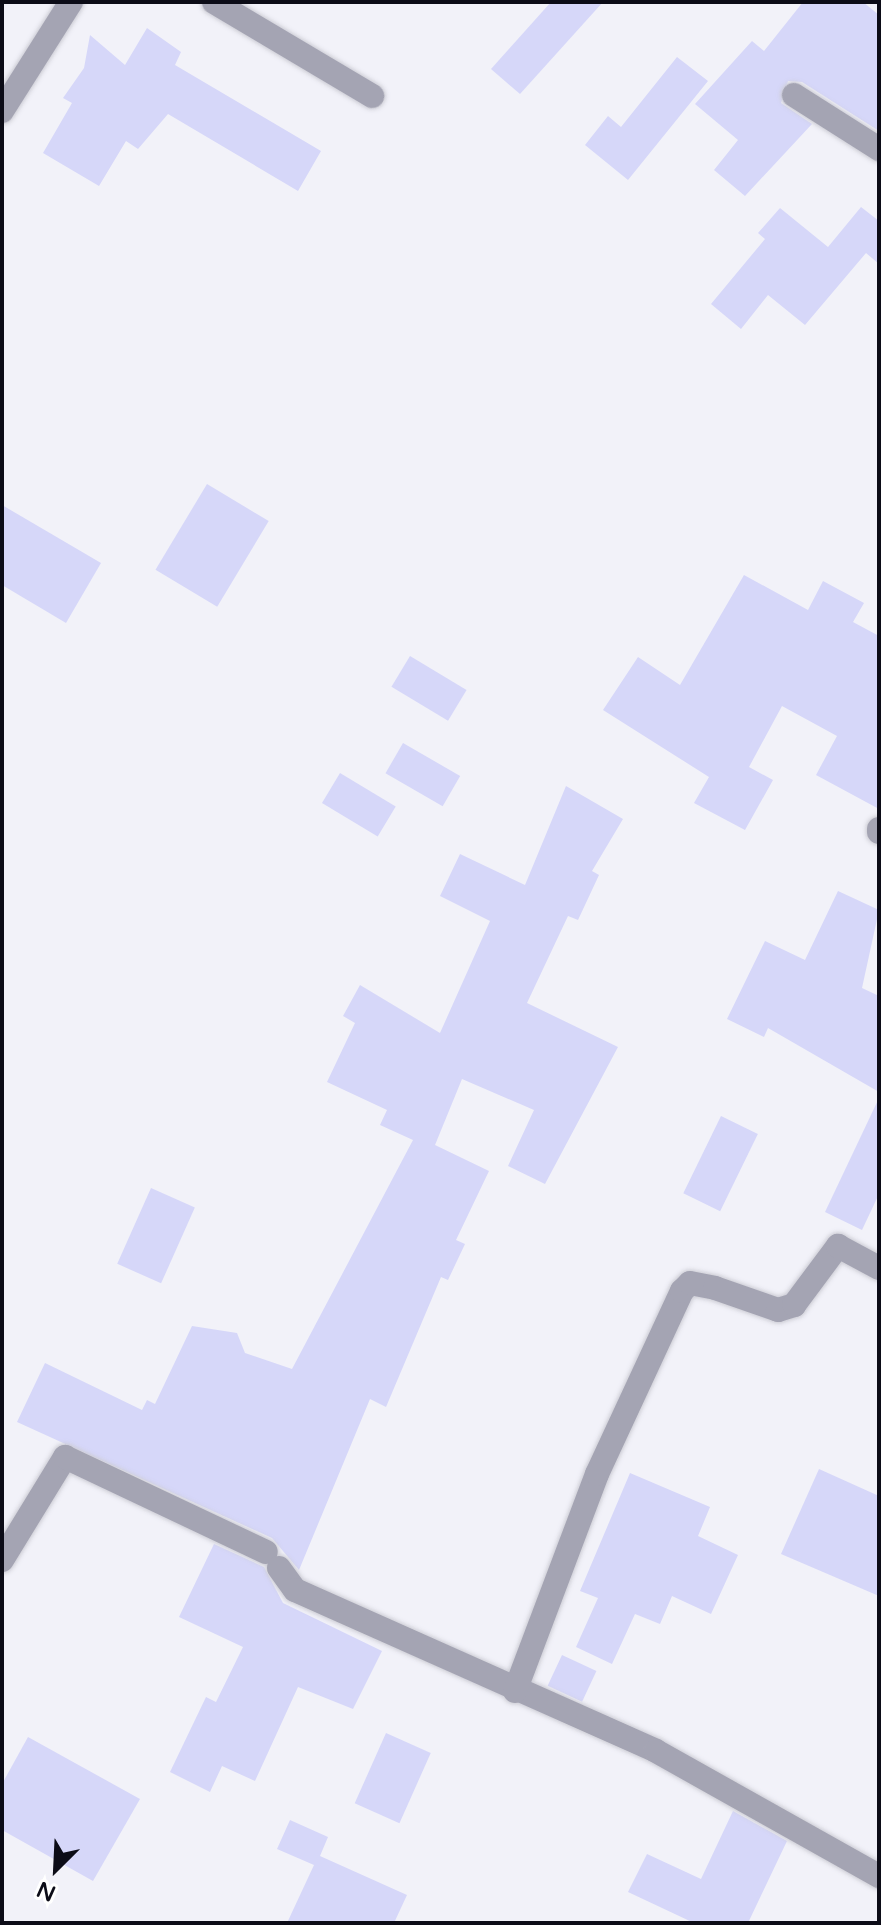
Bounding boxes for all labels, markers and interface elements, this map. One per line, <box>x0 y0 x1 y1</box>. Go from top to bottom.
north arrow <box>16 1829 96 1909</box>
text: N <box>33 1875 60 1906</box>

